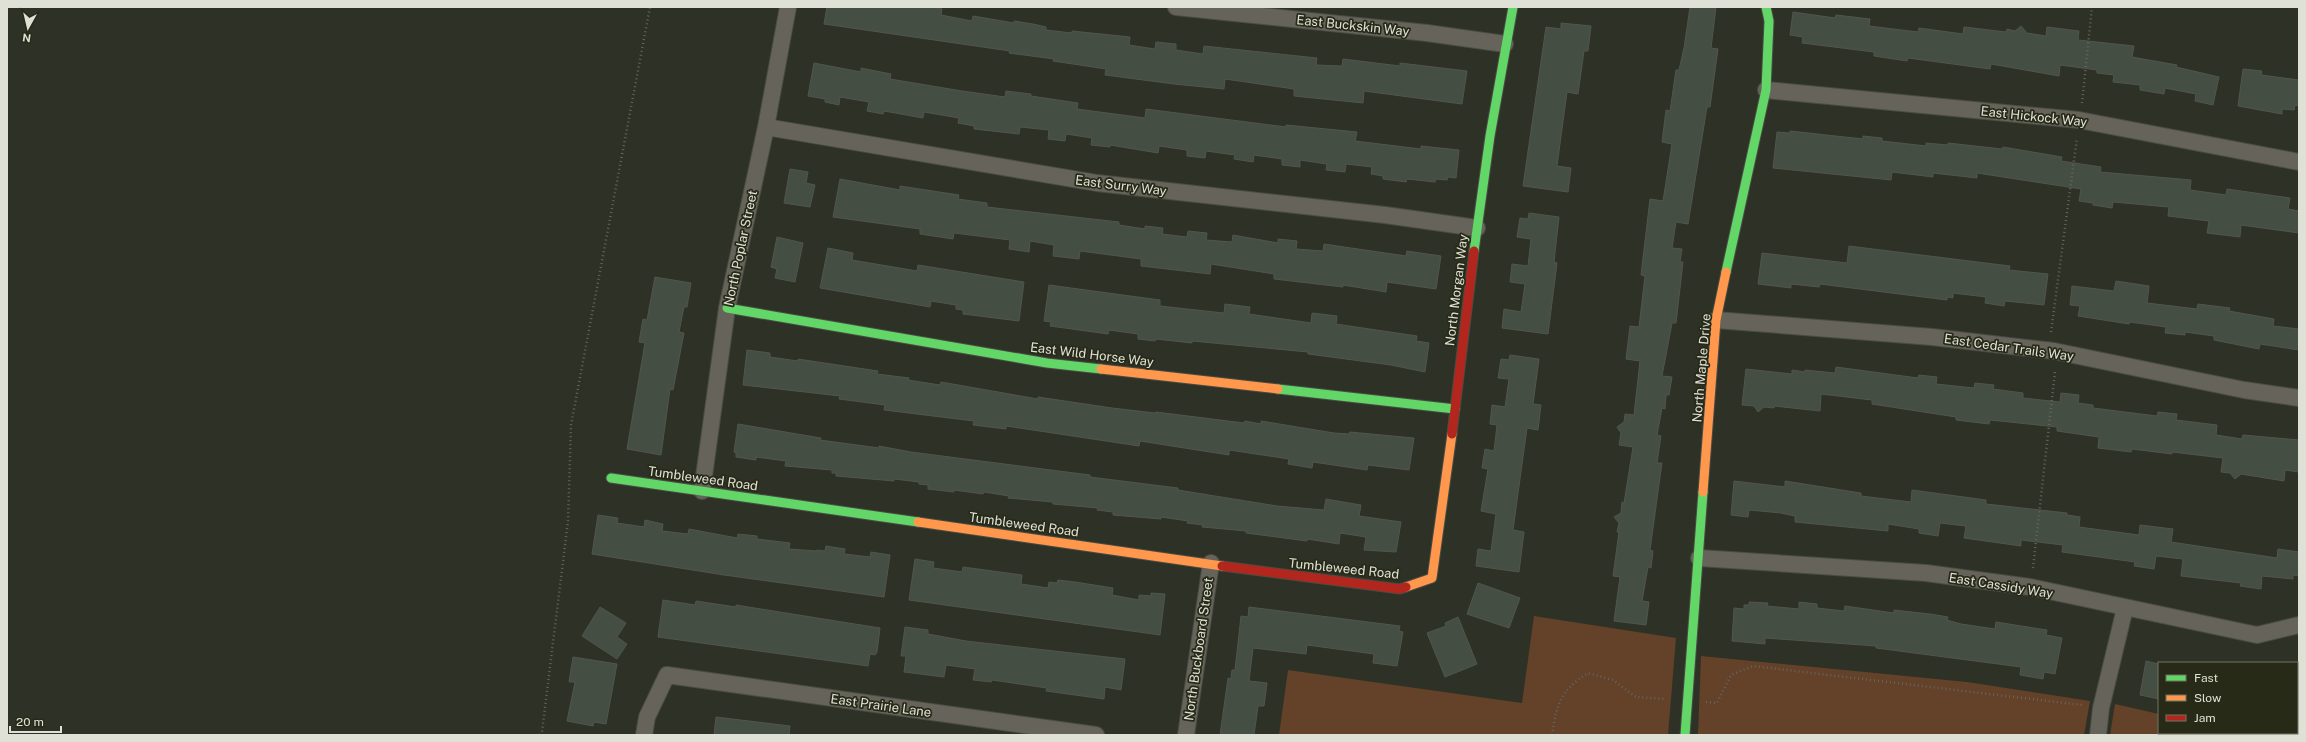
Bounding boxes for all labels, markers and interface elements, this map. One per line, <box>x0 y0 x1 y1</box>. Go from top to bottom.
north arrow <box>8 8 48 48</box>
street label: East Buckskin Way <box>1296 12 1410 39</box>
text: N <box>22 31 32 44</box>
street label: East Hickock Way <box>1980 103 2088 130</box>
street label: East Surry Way <box>1074 172 1168 199</box>
street label: North Poplar Street <box>721 189 760 307</box>
street label: North Morgan Way <box>1442 233 1471 347</box>
street label: North Maple Drive <box>1689 313 1714 423</box>
street label: East Cedar Trails Way <box>1943 331 2075 364</box>
street label: East Wild Horse Way <box>1029 339 1155 370</box>
street label: Tumbleweed Road <box>647 463 759 494</box>
street label: Tumbleweed Road <box>968 509 1080 540</box>
street label: Tumbleweed Road <box>1288 555 1400 582</box>
street label: East Cassidy Way <box>1948 570 2054 601</box>
street label: North Buckboard Street <box>1181 577 1216 722</box>
legend <box>2158 662 2298 734</box>
text: Fast <box>2194 671 2219 685</box>
street label: East Prairie Lane <box>830 691 932 720</box>
text: Slow <box>2194 691 2222 705</box>
scale bar <box>10 708 61 734</box>
text: Jam <box>2194 711 2216 725</box>
text: 20 m <box>16 715 44 729</box>

